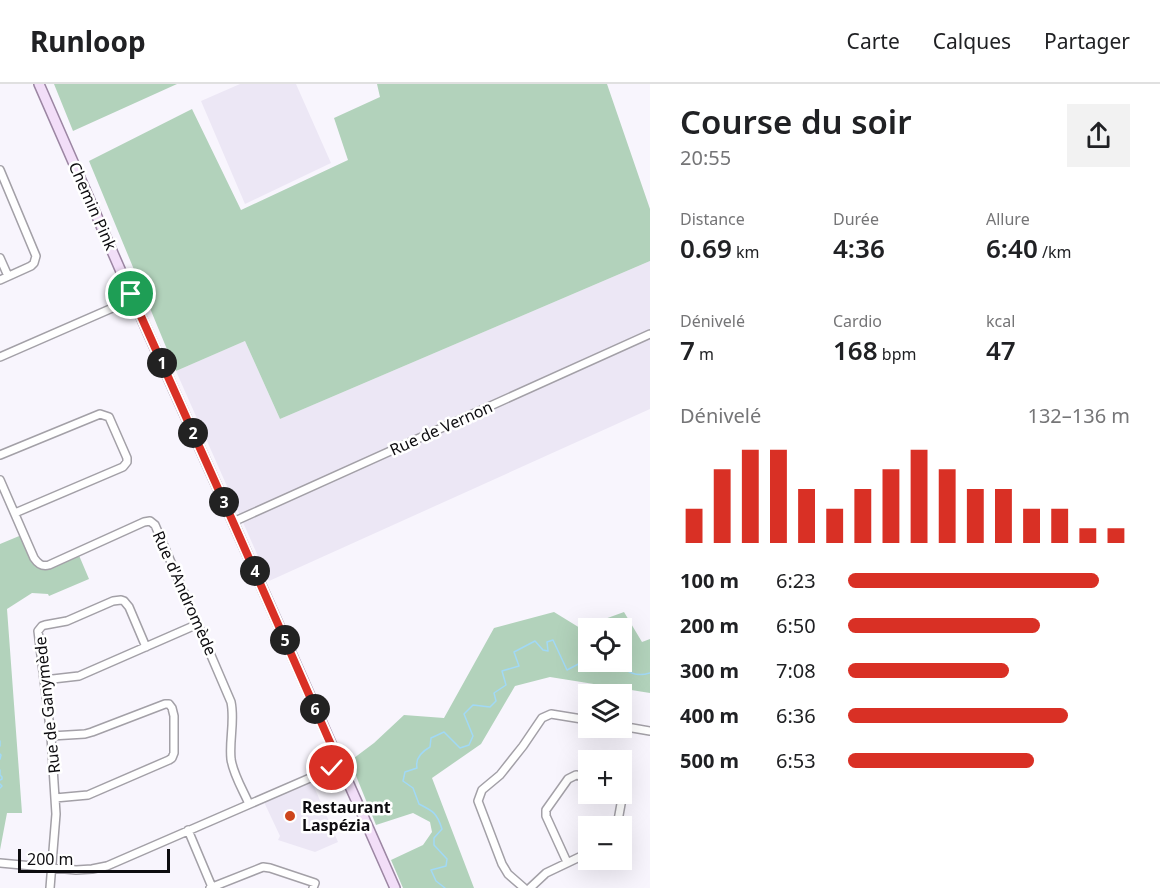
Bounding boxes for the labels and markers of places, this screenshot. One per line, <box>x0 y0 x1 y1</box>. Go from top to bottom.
pin <box>105 268 156 319</box>
pin: 1 <box>147 348 177 378</box>
pin: 2 <box>178 418 208 448</box>
pin: 3 <box>209 487 239 517</box>
pin: 4 <box>240 556 270 586</box>
pin: 5 <box>270 625 300 655</box>
pin: 6 <box>300 694 330 724</box>
pin <box>306 742 357 793</box>
place label: Restaurant Laspézia <box>302 796 391 836</box>
marker: Restaurant Laspézia <box>283 809 297 823</box>

